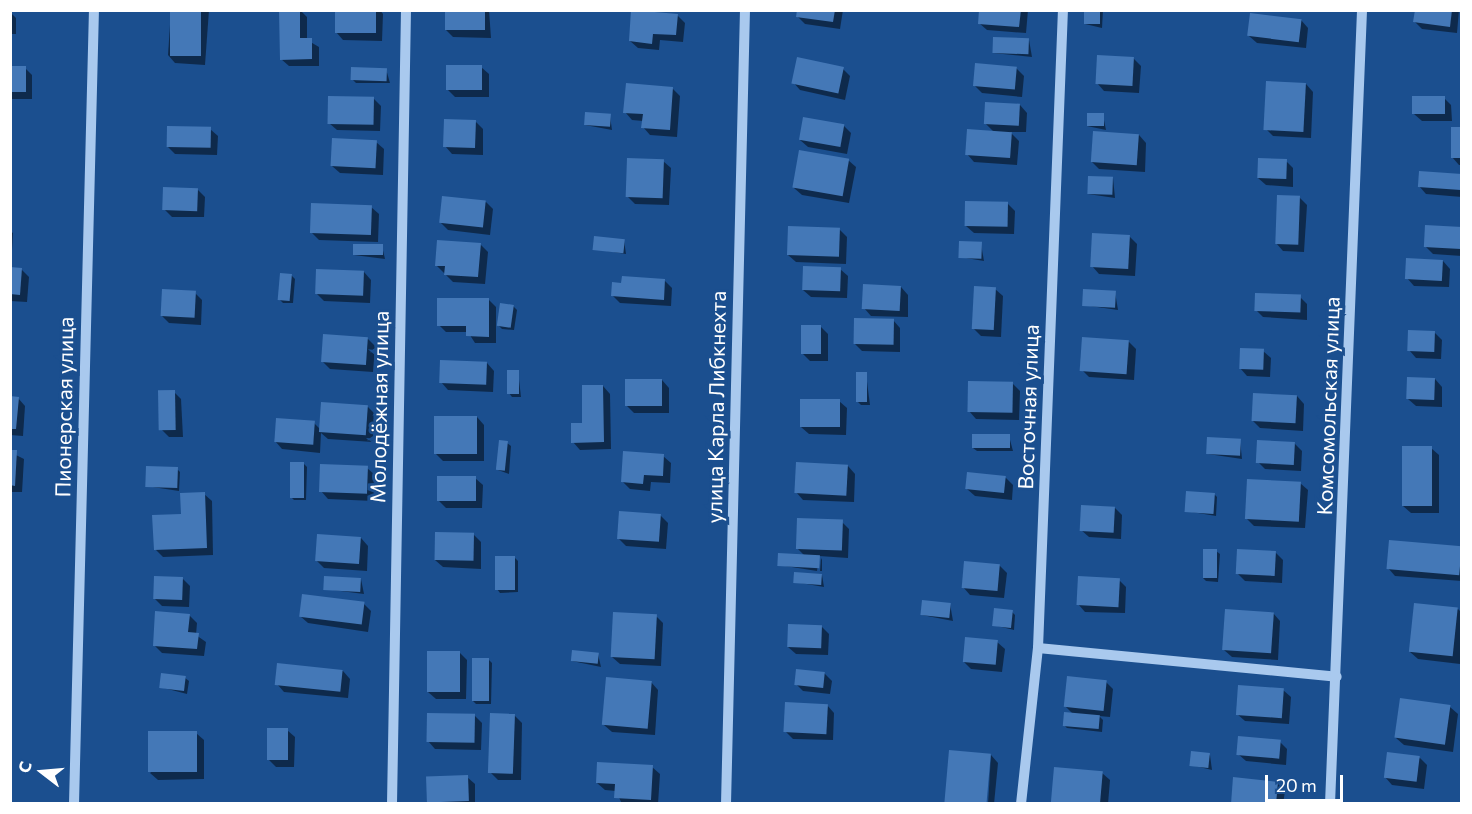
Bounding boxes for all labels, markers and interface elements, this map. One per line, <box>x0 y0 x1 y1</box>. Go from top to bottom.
street label: улица Карла Либкнехта <box>701 291 731 523</box>
street label: Комсомольская улица <box>1312 296 1344 516</box>
street label: Молодёжная улица <box>365 311 393 503</box>
street label: Пионерская улица <box>50 317 78 497</box>
street label: Восточная улица <box>1013 324 1043 490</box>
north arrow <box>12 742 72 802</box>
text: С <box>14 759 35 775</box>
scale bar <box>1268 763 1346 801</box>
text: 20 m <box>1276 774 1317 796</box>

